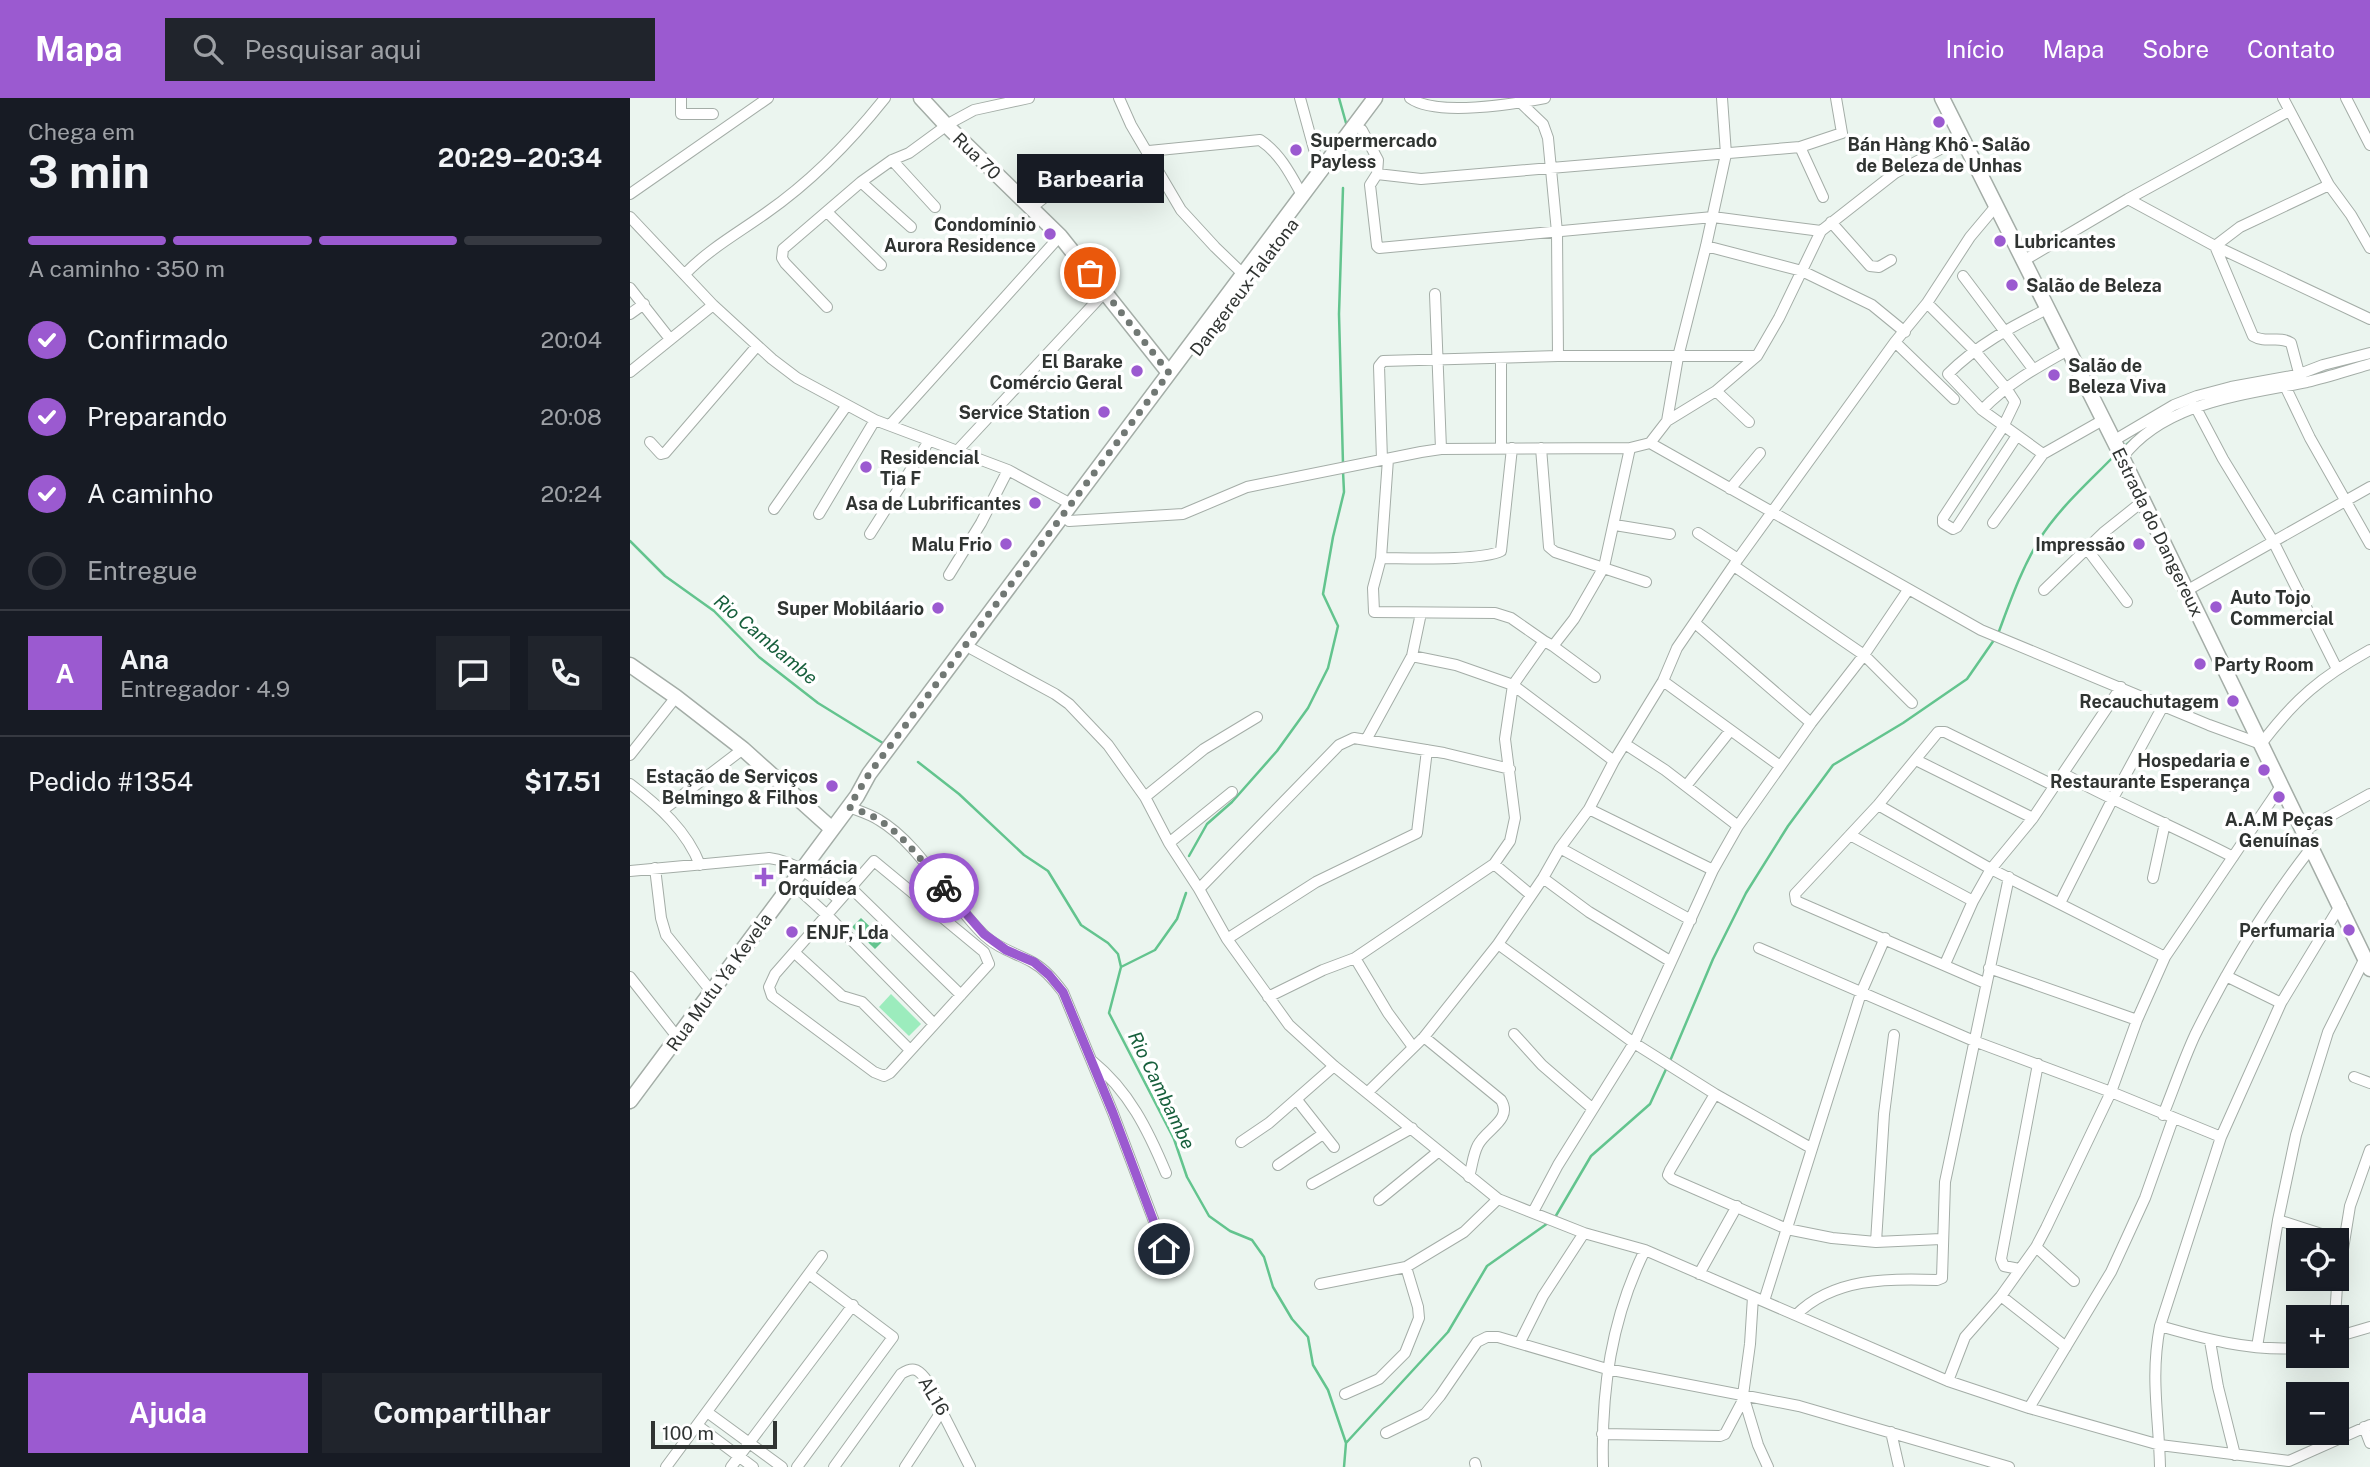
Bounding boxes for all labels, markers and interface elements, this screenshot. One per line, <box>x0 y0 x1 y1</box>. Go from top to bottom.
search box <box>165 18 655 81</box>
text: Mapa <box>35 30 123 68</box>
icon: search <box>189 30 227 68</box>
text: Pesquisar aqui <box>245 34 421 65</box>
text: Início <box>1946 35 2004 63</box>
text: Mapa <box>2042 35 2104 63</box>
text: Sobre <box>2142 35 2209 63</box>
text: Contato <box>2247 35 2335 63</box>
marker: Bán Hàng Khô - Salão de Beleza de Unhas <box>1931 114 1947 130</box>
text: Chega em <box>28 118 135 145</box>
street label: Rua 70 <box>949 128 1005 184</box>
place label: Supermercado Payless <box>1310 130 1437 172</box>
place label: Bán Hàng Khô - Salão de Beleza de Unhas <box>1848 134 2030 176</box>
text: 20:29–20:34 <box>438 142 602 173</box>
marker: Supermercado Payless <box>1288 142 1304 158</box>
text: 3 min <box>28 144 150 198</box>
callout: Barbearia <box>1016 154 1164 203</box>
text: Barbearia <box>1037 165 1144 192</box>
place label: Condomínio Aurora Residence <box>884 214 1036 256</box>
street label: Dangereux-Talatona <box>1185 214 1303 360</box>
marker: Condomínio Aurora Residence <box>1042 226 1058 242</box>
place label: Lubricantes <box>2014 231 2116 252</box>
marker: Lubricantes <box>1992 233 2008 249</box>
pin <box>1060 243 1120 303</box>
icon: bag <box>1071 254 1109 292</box>
text: A caminho · 350 m <box>28 255 225 282</box>
place label: Salão de Beleza <box>2026 275 2162 296</box>
marker: Salão de Beleza <box>2004 277 2020 293</box>
icon: check <box>28 321 66 359</box>
text: Confirmado <box>87 324 228 355</box>
text: 20:04 <box>541 326 602 353</box>
place label: El Barake Comércio Geral <box>989 351 1123 393</box>
place label: Salão de Beleza Viva <box>2068 355 2166 397</box>
marker: El Barake Comércio Geral <box>1129 363 1145 379</box>
marker: Salão de Beleza Viva <box>2046 367 2062 383</box>
icon: check <box>28 398 66 436</box>
text: Preparando <box>87 401 227 432</box>
place label: Service Station <box>958 402 1090 423</box>
text: 20:08 <box>540 403 602 430</box>
marker: Service Station <box>1096 404 1112 420</box>
street label: Estrada do Dangereux <box>2108 444 2208 620</box>
place label: Residencial Tia F <box>880 447 980 489</box>
marker: Residencial Tia F <box>858 459 874 475</box>
icon: check <box>28 475 66 513</box>
text: A caminho <box>87 478 214 509</box>
text: 20:24 <box>540 480 602 507</box>
place label: Asa de Lubrificantes <box>845 493 1021 514</box>
marker: Asa de Lubrificantes <box>1027 495 1043 511</box>
place label: Malu Frio <box>911 534 992 555</box>
place label: Impressão <box>2035 534 2125 555</box>
marker: Malu Frio <box>998 536 1014 552</box>
marker: Impressão <box>2131 536 2147 552</box>
text: Entregue <box>87 555 198 586</box>
place label: Auto Tojo Commercial <box>2230 587 2334 629</box>
water label: Rio Cambambe <box>710 589 822 689</box>
place label: Super Mobiláario <box>777 598 924 619</box>
marker: Auto Tojo Commercial <box>2208 599 2224 615</box>
marker: Super Mobiláario <box>930 600 946 616</box>
button: chat <box>436 636 510 710</box>
button: phone <box>528 636 602 710</box>
text: Ana <box>120 644 169 675</box>
place label: Party Room <box>2214 654 2314 675</box>
marker: Party Room <box>2192 656 2208 672</box>
text: A <box>56 658 74 689</box>
text: Entregador · 4.9 <box>120 675 290 702</box>
place label: Recauchutagem <box>2079 691 2219 712</box>
marker: Recauchutagem <box>2225 693 2241 709</box>
place label: Hospedaria e Restaurante Esperança <box>2050 750 2250 792</box>
marker: Hospedaria e Restaurante Esperança <box>2256 762 2272 778</box>
text: Pedido #1354 <box>28 766 193 797</box>
text: $17.51 <box>524 766 602 797</box>
place label: Estação de Serviços Belmingo & Filhos <box>646 766 818 808</box>
marker: Estação de Serviços Belmingo & Filhos <box>824 778 840 794</box>
marker: A.A.M Peças Genuínas <box>2271 789 2287 805</box>
place label: A.A.M Peças Genuínas <box>2225 809 2333 851</box>
courier <box>909 853 979 923</box>
place label: Farmácia Orquídea <box>778 857 858 899</box>
marker: Farmácia Orquídea <box>756 869 772 885</box>
icon: bike <box>925 869 963 907</box>
street label: Rua Mutu Ya Kevela <box>662 909 776 1055</box>
place label: Perfumaria <box>2239 920 2335 941</box>
place label: ENJF, Lda <box>806 922 889 943</box>
marker: Perfumaria <box>2341 922 2357 938</box>
marker: ENJF, Lda <box>784 924 800 940</box>
water label: Rio Cambambe <box>1124 1028 1200 1152</box>
pin <box>1134 1219 1194 1279</box>
map controls <box>2286 1228 2349 1445</box>
button: locate <box>2286 1228 2349 1291</box>
icon: home <box>1145 1230 1183 1268</box>
button: + <box>2286 1305 2349 1368</box>
button: Ajuda <box>28 1373 308 1453</box>
button: Compartilhar <box>322 1373 602 1453</box>
street label: AL16 <box>914 1373 954 1419</box>
button: − <box>2286 1382 2349 1445</box>
scale bar <box>651 1418 777 1450</box>
text: 100 m <box>662 1422 714 1444</box>

